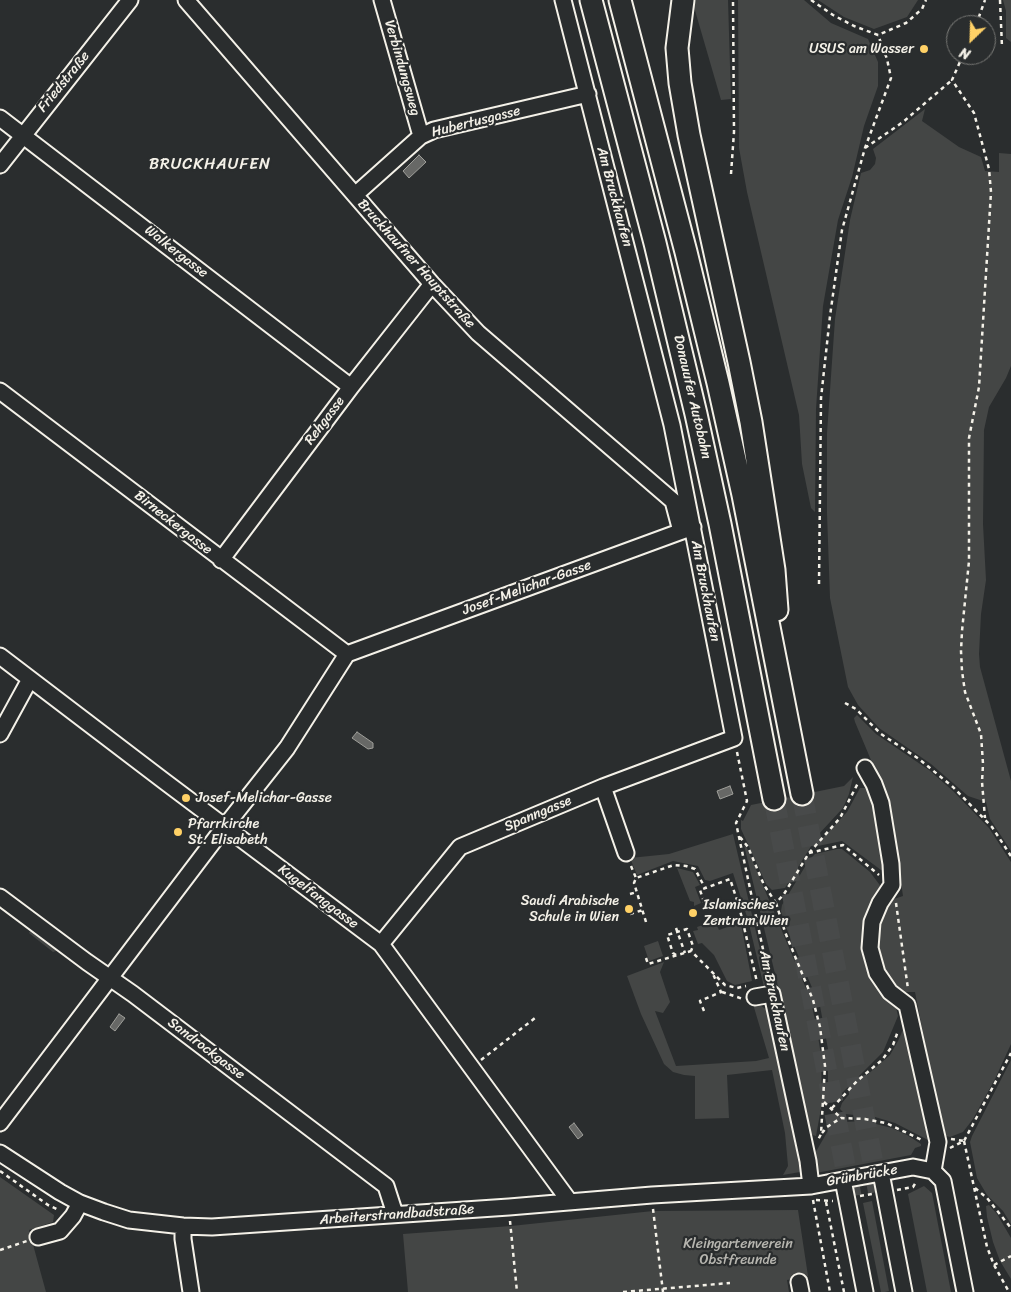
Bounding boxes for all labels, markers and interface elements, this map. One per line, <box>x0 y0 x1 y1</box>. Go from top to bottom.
north arrow <box>946 15 996 65</box>
street label: Verbindungsweg <box>380 18 424 118</box>
text: N <box>956 40 975 67</box>
place label: USUS am Wasser <box>809 41 914 57</box>
marker: USUS am Wasser <box>918 43 930 55</box>
street label: Friedstraße <box>34 48 94 116</box>
street label: Hubertusgasse <box>430 103 522 141</box>
street label: Am Bruckhaufen <box>593 145 635 249</box>
district label: BRUCKHAUFEN <box>148 155 272 175</box>
street label: Bruckhaufner Hauptstraße <box>354 196 478 332</box>
street label: Walkergasse <box>141 222 211 282</box>
street label: Donauufer Autobahn <box>670 333 714 461</box>
street label: Rehgasse <box>301 394 349 448</box>
street label: Birneckergasse <box>131 487 215 559</box>
street label: Am Bruckhaufen <box>687 539 723 643</box>
street label: Josef-Melichar-Gasse <box>460 557 594 619</box>
place label: Josef-Melichar-Gasse <box>196 790 332 806</box>
marker: Josef-Melichar-Gasse <box>180 792 192 804</box>
street label: Spanngasse <box>502 792 574 836</box>
place label: Pfarrkirche St. Elisabeth <box>188 816 268 849</box>
marker: Pfarrkirche St. Elisabeth <box>172 826 184 838</box>
street label: Kugelfanggasse <box>275 861 361 933</box>
place label: Saudi Arabische Schule in Wien <box>521 893 619 926</box>
place label: Islamisches Zentrum Wien <box>703 897 789 930</box>
marker: Saudi Arabische Schule in Wien <box>623 903 635 915</box>
marker: Islamisches Zentrum Wien <box>687 907 699 919</box>
street label: Am Bruckhaufen <box>755 949 793 1053</box>
street label: Sandrockgasse <box>164 1015 248 1083</box>
street label: Grünbrücke <box>825 1161 899 1191</box>
street label: Arbeiterstrandbadstraße <box>319 1201 475 1229</box>
park label: Kleingartenverein Obstfreunde <box>683 1236 793 1268</box>

